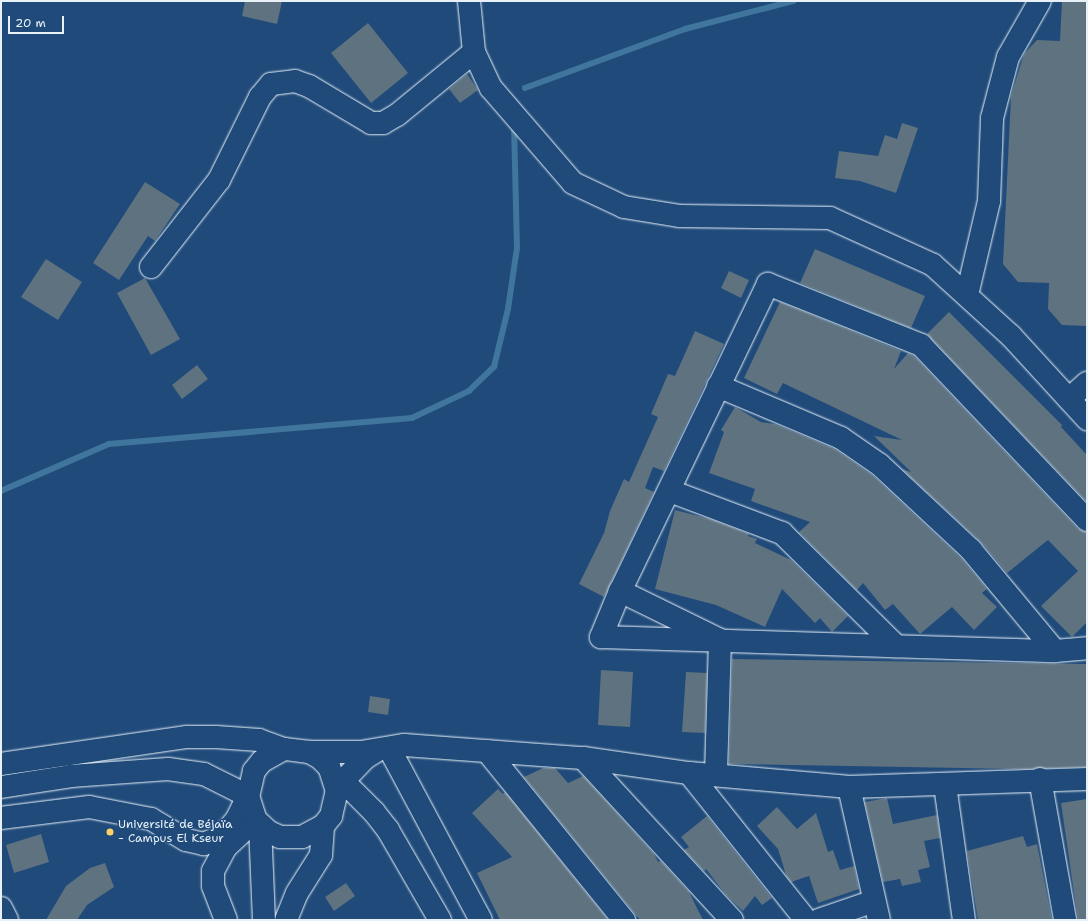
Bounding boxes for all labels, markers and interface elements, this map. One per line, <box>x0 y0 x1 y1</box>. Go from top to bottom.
scale bar <box>10 8 66 34</box>
text: 20 m <box>15 15 46 31</box>
place label: Université de Béjaïa - Campus El Kseur <box>118 818 232 846</box>
marker: Université de Béjaïa - Campus El Kseur <box>105 827 115 837</box>

